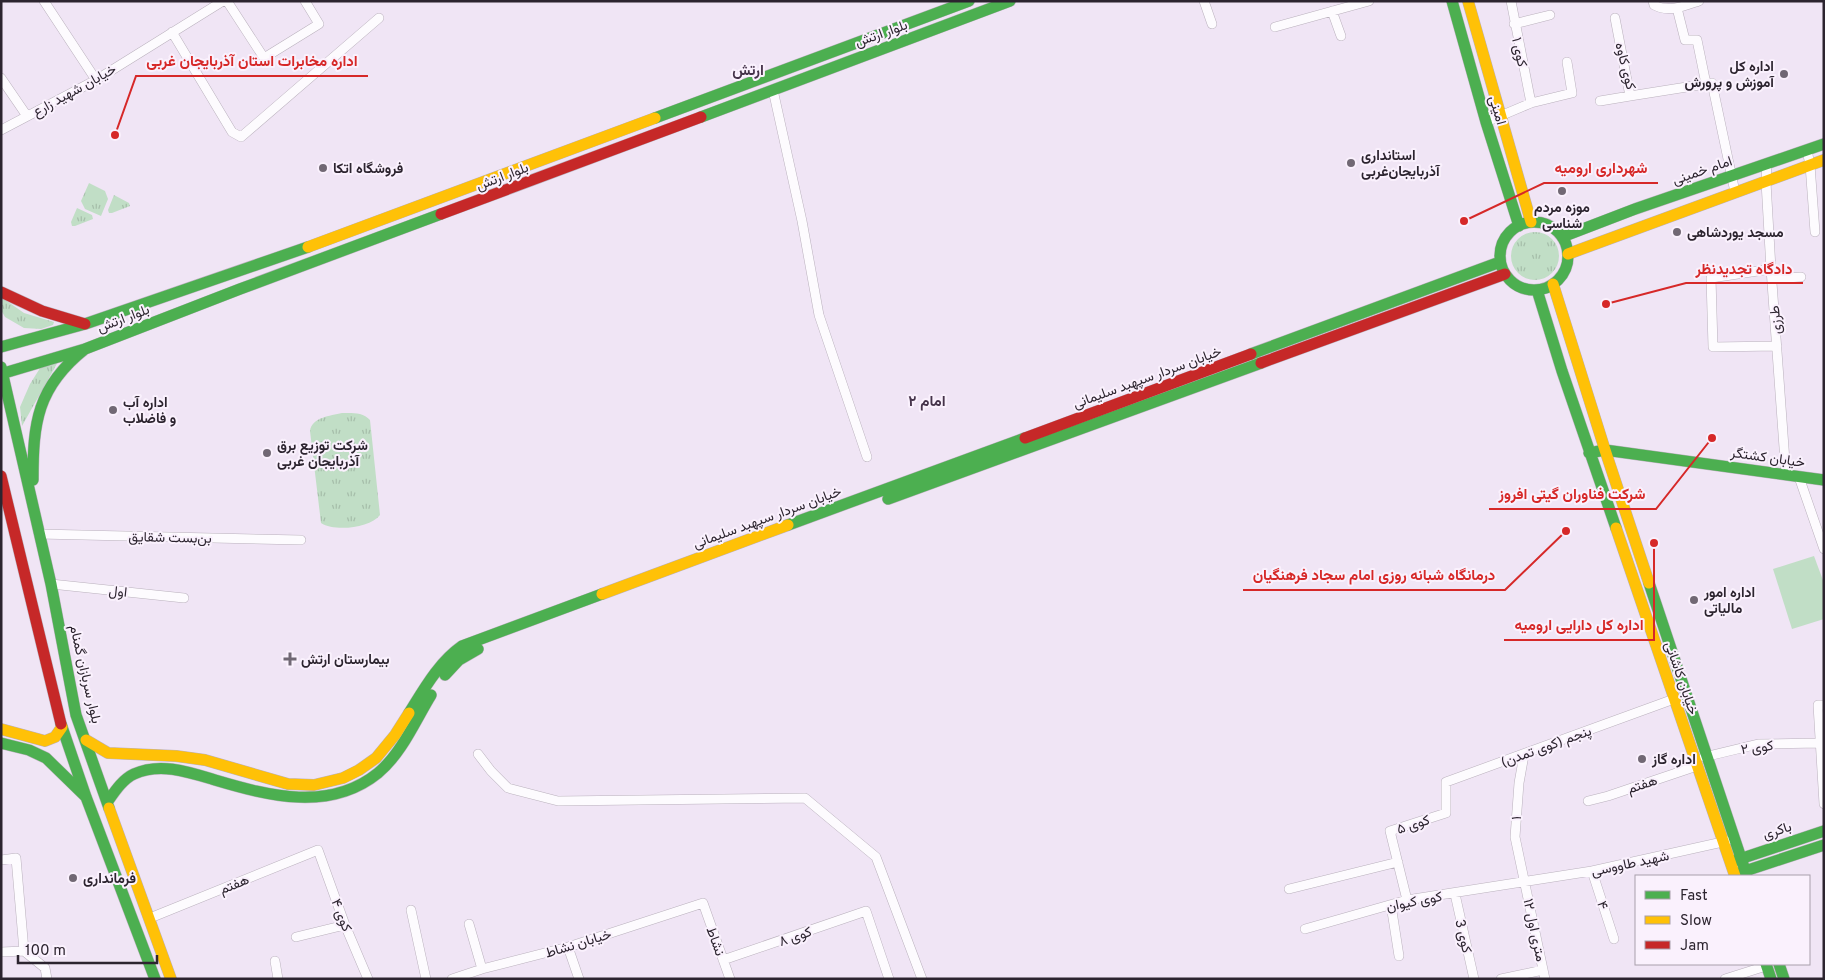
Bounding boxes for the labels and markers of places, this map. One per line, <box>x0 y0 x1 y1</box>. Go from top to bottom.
callout: اداره مخابرات استان آذربایجان غربی <box>136 46 368 76</box>
place label: اداره کل آموزش و پرورش <box>1685 59 1775 92</box>
marker: اداره کل آموزش و پرورش <box>1778 68 1790 80</box>
place label: استانداری آذربایجان‌غربی <box>1361 148 1441 181</box>
callout: شهرداری ارومیه <box>1544 153 1658 183</box>
marker: استانداری آذربایجان‌غربی <box>1345 157 1357 169</box>
place label: فروشگاه اتکا <box>333 161 403 178</box>
marker: فروشگاه اتکا <box>317 162 329 174</box>
marker: موزه مردم شناسی <box>1556 185 1568 197</box>
place label: موزه مردم شناسی <box>1534 200 1590 233</box>
place label: مسجد یوردشاهی <box>1687 225 1784 242</box>
marker: مسجد یوردشاهی <box>1671 226 1683 238</box>
callout: دادگاه تجدیدنظر <box>1686 253 1803 283</box>
place label: اداره آب و فاضلاب <box>123 395 176 428</box>
marker: اداره آب و فاضلاب <box>107 404 119 416</box>
place label: شرکت توزیع برق آذربایجان غربی <box>277 438 368 471</box>
marker: شرکت توزیع برق آذربایجان غربی <box>261 447 273 459</box>
callout: شرکت فناوران گیتی افروز <box>1489 479 1656 509</box>
callout: درمانگاه شبانه روزی امام سجاد فرهنگیان <box>1243 560 1505 590</box>
place label: اداره امور مالیاتی <box>1703 585 1755 618</box>
marker: اداره امور مالیاتی <box>1688 594 1700 606</box>
callout: اداره کل دارایی ارومیه <box>1504 610 1654 640</box>
marker: بیمارستان ارتش <box>283 652 297 666</box>
place label: بیمارستان ارتش <box>301 652 389 669</box>
place label: اداره گاز <box>1651 752 1696 769</box>
marker: اداره گاز <box>1636 753 1648 765</box>
place label: فرمانداری <box>83 871 136 888</box>
marker: فرمانداری <box>67 872 79 884</box>

